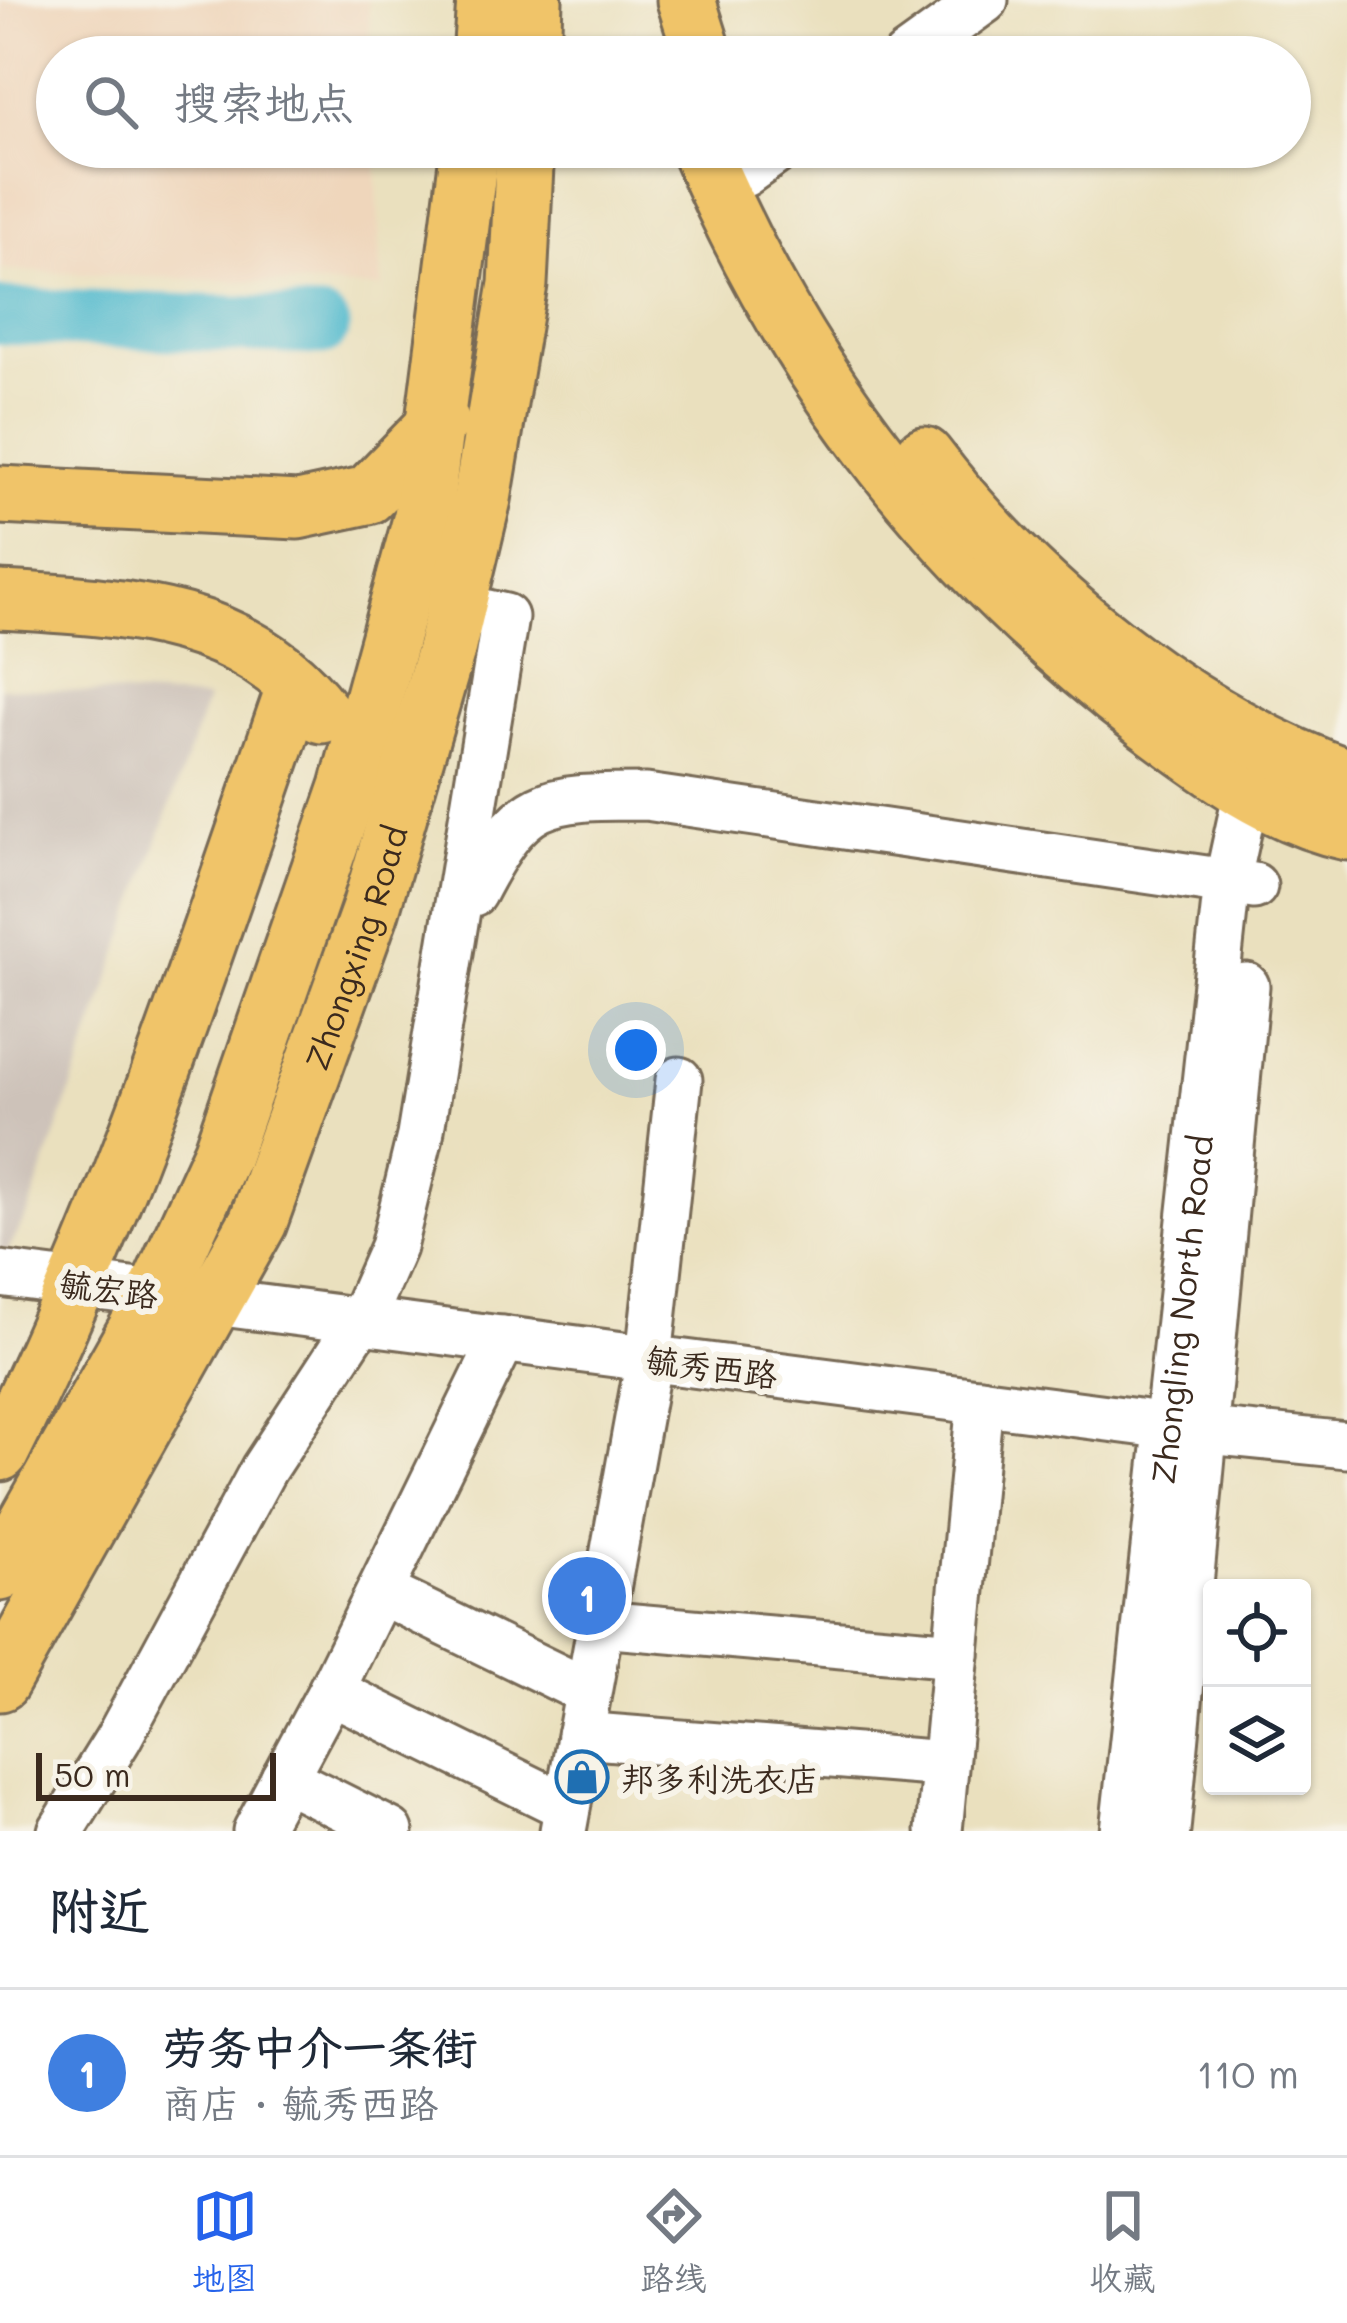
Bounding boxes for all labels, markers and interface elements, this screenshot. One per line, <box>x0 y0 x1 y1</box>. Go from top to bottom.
search box <box>36 36 1311 168</box>
icon: search <box>78 69 144 135</box>
text: 搜索地点 <box>174 72 354 130</box>
street label: Zhongxing Road <box>293 820 415 1075</box>
your location <box>606 1020 666 1080</box>
street label: Zhongling North Road <box>1140 1132 1221 1486</box>
street label: 毓宏路 <box>57 1261 161 1315</box>
street label: 毓秀西路 <box>644 1337 780 1395</box>
pin: 1 <box>548 1551 626 1641</box>
map controls <box>1203 1579 1311 1795</box>
button: locate <box>1203 1579 1311 1687</box>
button: layers <box>1203 1687 1311 1795</box>
scale bar <box>36 1747 276 1800</box>
shop icon: 邦多利洗衣店 <box>554 1749 610 1805</box>
text: 50 m <box>54 1752 130 1795</box>
place label: 邦多利洗衣店 <box>621 1756 819 1799</box>
text: 附近 <box>48 1875 150 1942</box>
text: 劳务中介一条街 <box>162 2017 477 2075</box>
text: 1 <box>78 2047 96 2098</box>
text: 110 m <box>1197 2047 1299 2098</box>
text: 商店 · 毓秀西路 <box>162 2077 438 2128</box>
tab: 地图 <box>192 2183 258 2299</box>
tab: 路线 <box>641 2183 707 2299</box>
tab: 收藏 <box>1090 2183 1156 2299</box>

